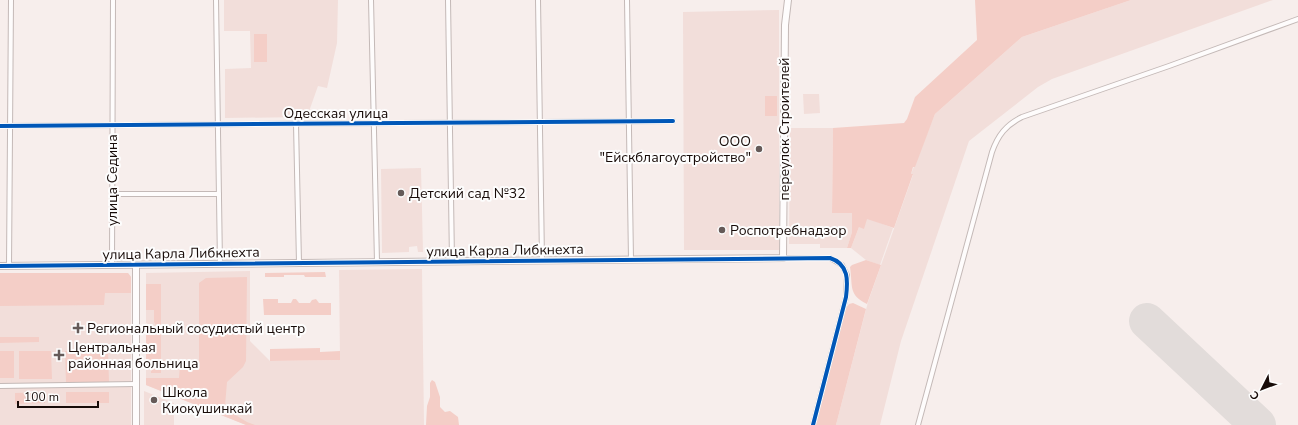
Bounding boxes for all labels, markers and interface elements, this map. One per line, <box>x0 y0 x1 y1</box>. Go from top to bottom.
street label: переулок Строителей <box>775 57 794 201</box>
street label: Одесская улица <box>284 104 388 123</box>
place label: ООО "Ейскблагоустройство" <box>600 132 751 167</box>
street label: улица Седина <box>103 134 122 226</box>
marker: ООО "Ейскблагоустройство" <box>754 144 764 154</box>
place label: Детский сад №32 <box>409 184 526 203</box>
marker: Детский сад №32 <box>396 188 406 198</box>
place label: Роспотребнадзор <box>730 221 847 240</box>
marker: Роспотребнадзор <box>717 225 727 235</box>
street label: улица Карла Либкнехта <box>426 240 584 261</box>
street label: улица Карла Либкнехта <box>102 243 260 264</box>
place label: Региональный сосудистый центр <box>87 319 305 338</box>
marker: Региональный сосудистый центр <box>72 322 84 334</box>
place label: Центральная районная больница <box>68 338 199 373</box>
marker: Центральная районная больница <box>53 349 65 361</box>
north arrow <box>1242 369 1282 409</box>
scale bar <box>18 383 98 409</box>
place label: Школа Киокушинкай <box>162 383 252 418</box>
text: С <box>1247 387 1263 403</box>
text: 100 m <box>24 389 59 405</box>
marker: Школа Киокушинкай <box>149 395 159 405</box>

